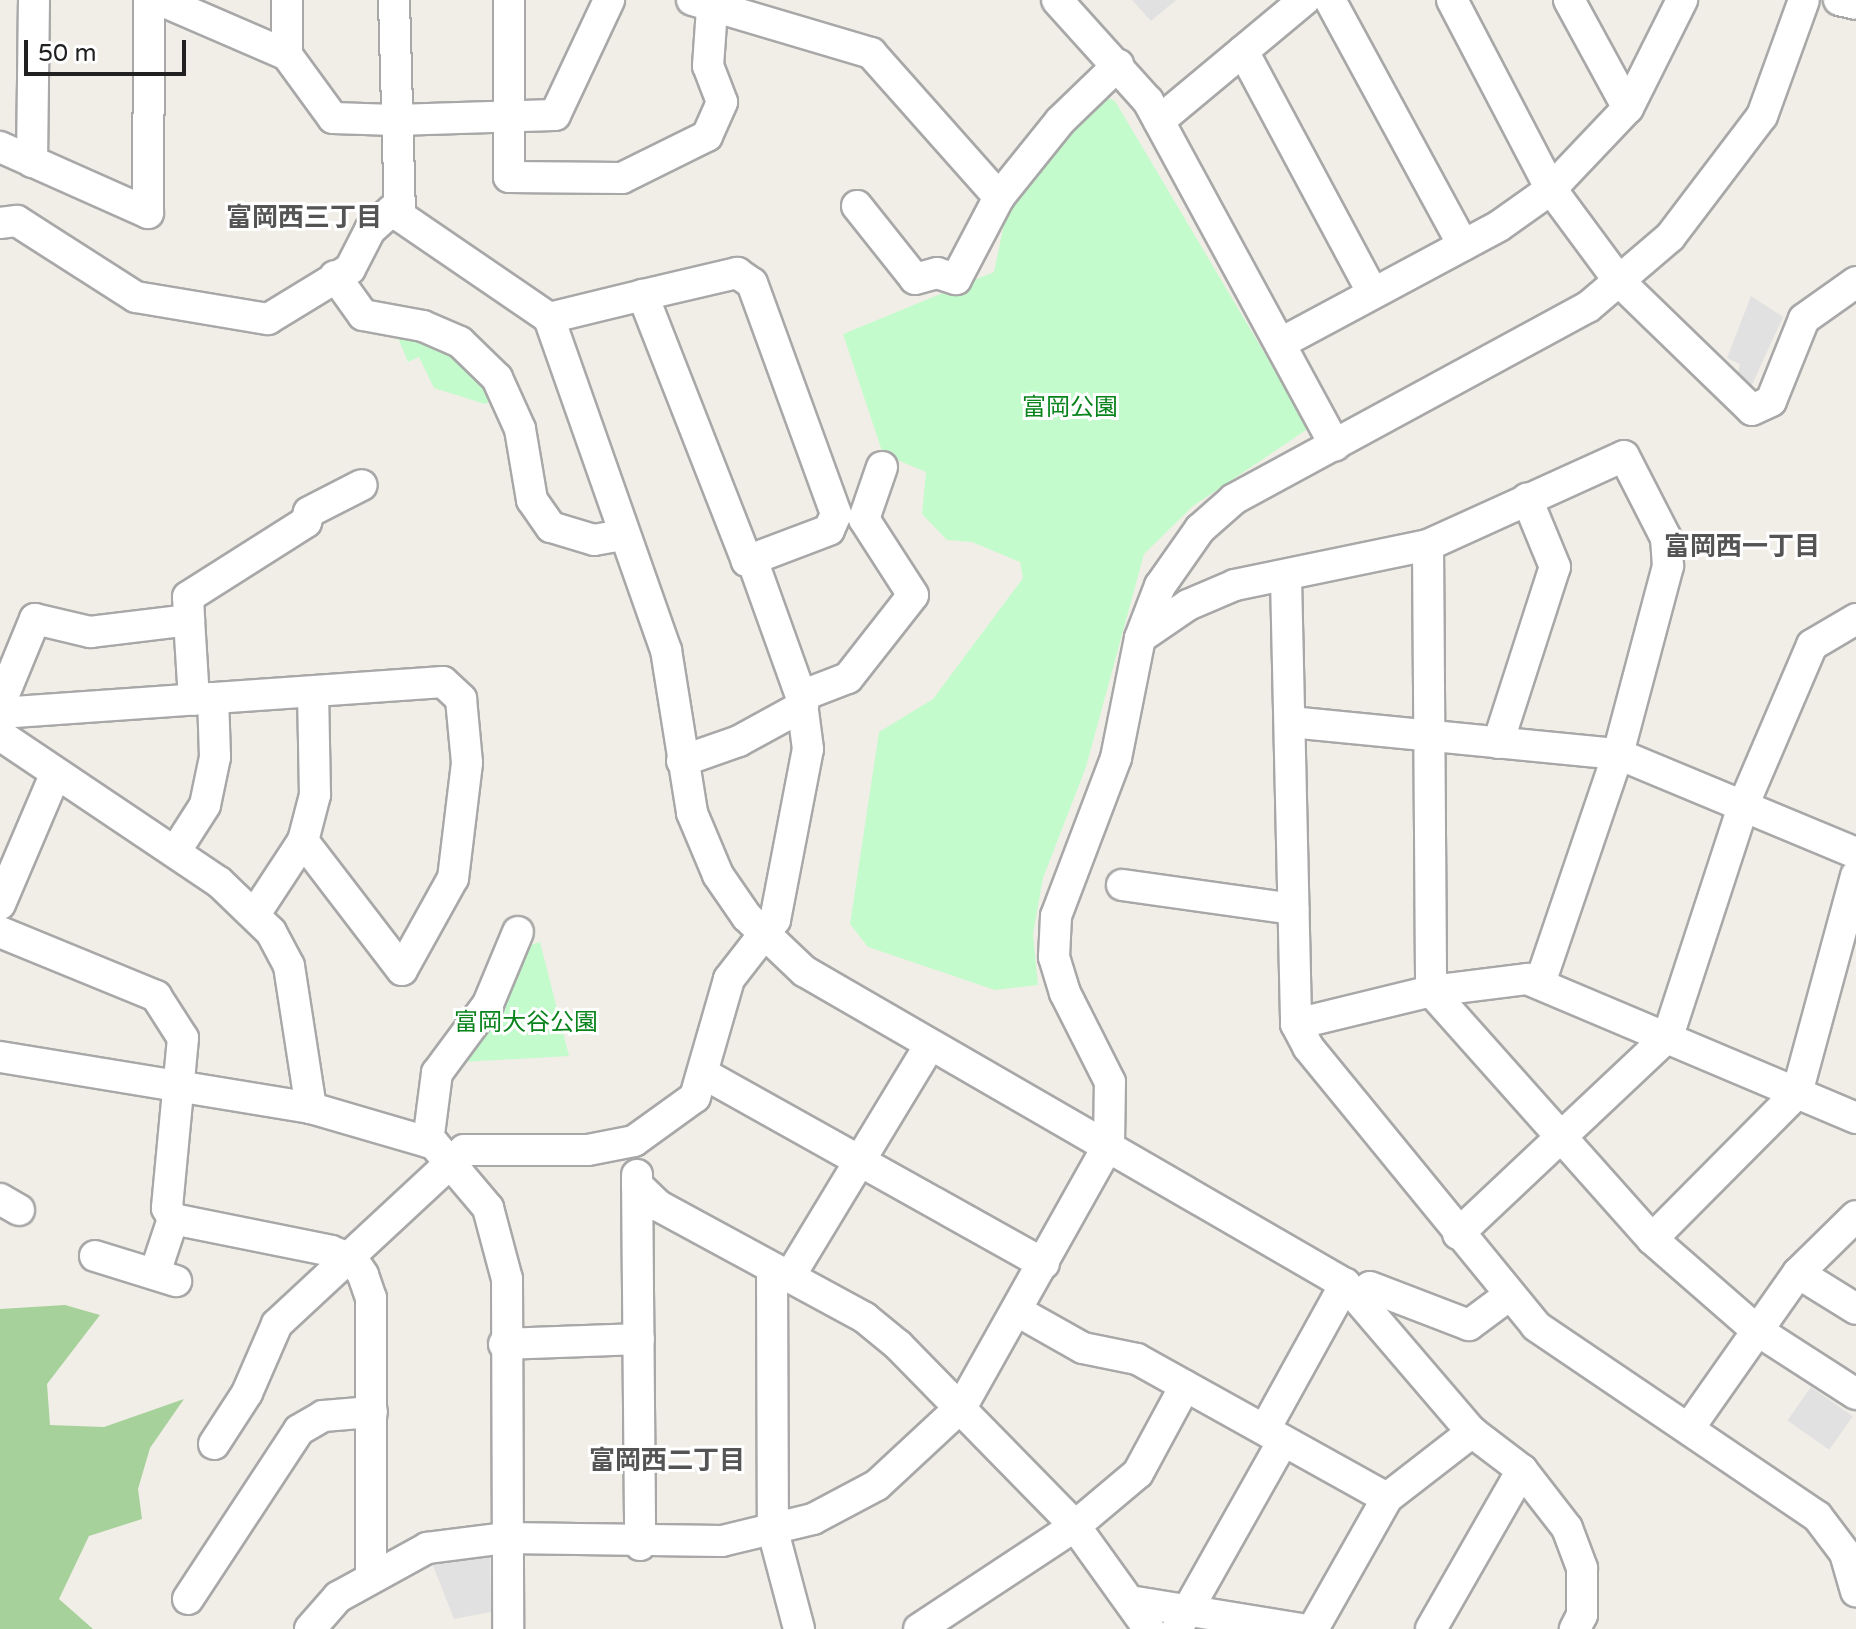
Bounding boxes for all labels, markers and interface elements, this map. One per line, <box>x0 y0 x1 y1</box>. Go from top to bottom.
scale bar <box>28 24 190 74</box>
text: 50 m <box>38 39 96 68</box>
district label: 富岡西三丁目 <box>226 202 382 234</box>
park label: 富岡公園 <box>1022 394 1118 422</box>
district label: 富岡西一丁目 <box>1664 531 1820 563</box>
park label: 富岡大谷公園 <box>454 1009 598 1037</box>
district label: 富岡西二丁目 <box>589 1445 745 1477</box>

